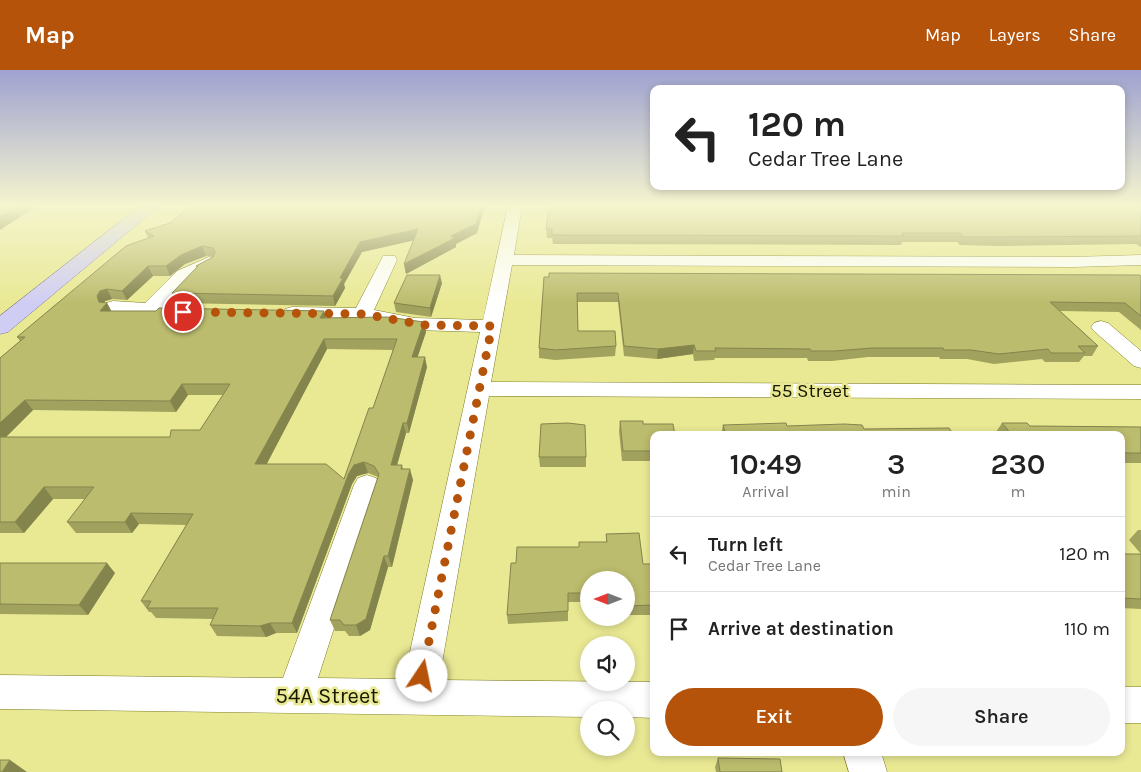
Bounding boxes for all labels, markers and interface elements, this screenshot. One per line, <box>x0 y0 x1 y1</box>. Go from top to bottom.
text: Map <box>25 21 75 49</box>
text: Map <box>925 24 961 46</box>
text: Layers <box>989 24 1041 46</box>
text: Share <box>1069 24 1116 46</box>
text: 120 m <box>748 104 846 145</box>
icon: left <box>665 105 730 170</box>
text: Cedar Tree Lane <box>748 146 903 172</box>
pin <box>162 291 204 333</box>
icon: arrive <box>169 298 197 326</box>
street label: 55 Street <box>771 380 849 402</box>
text: 10:49 <box>730 446 802 482</box>
text: 3 <box>887 446 905 482</box>
text: 230 <box>990 446 1045 482</box>
text: Arrival <box>742 482 789 501</box>
text: min <box>882 482 911 501</box>
text: m <box>1010 482 1025 501</box>
text: Turn left <box>708 534 783 556</box>
icon: left <box>665 540 693 568</box>
text: 120 m <box>1059 543 1110 565</box>
text: Cedar Tree Lane <box>708 556 821 575</box>
north arrow <box>580 571 635 626</box>
map controls <box>580 571 635 756</box>
icon: arrive <box>665 615 693 643</box>
text: Arrive at destination <box>708 618 894 640</box>
text: 110 m <box>1064 618 1110 640</box>
button: sound <box>580 636 635 691</box>
position arrow <box>395 649 447 701</box>
street label: 54A Street <box>276 683 378 709</box>
button: Exit <box>665 688 883 746</box>
button: Share <box>893 688 1110 746</box>
button: search <box>580 701 635 756</box>

